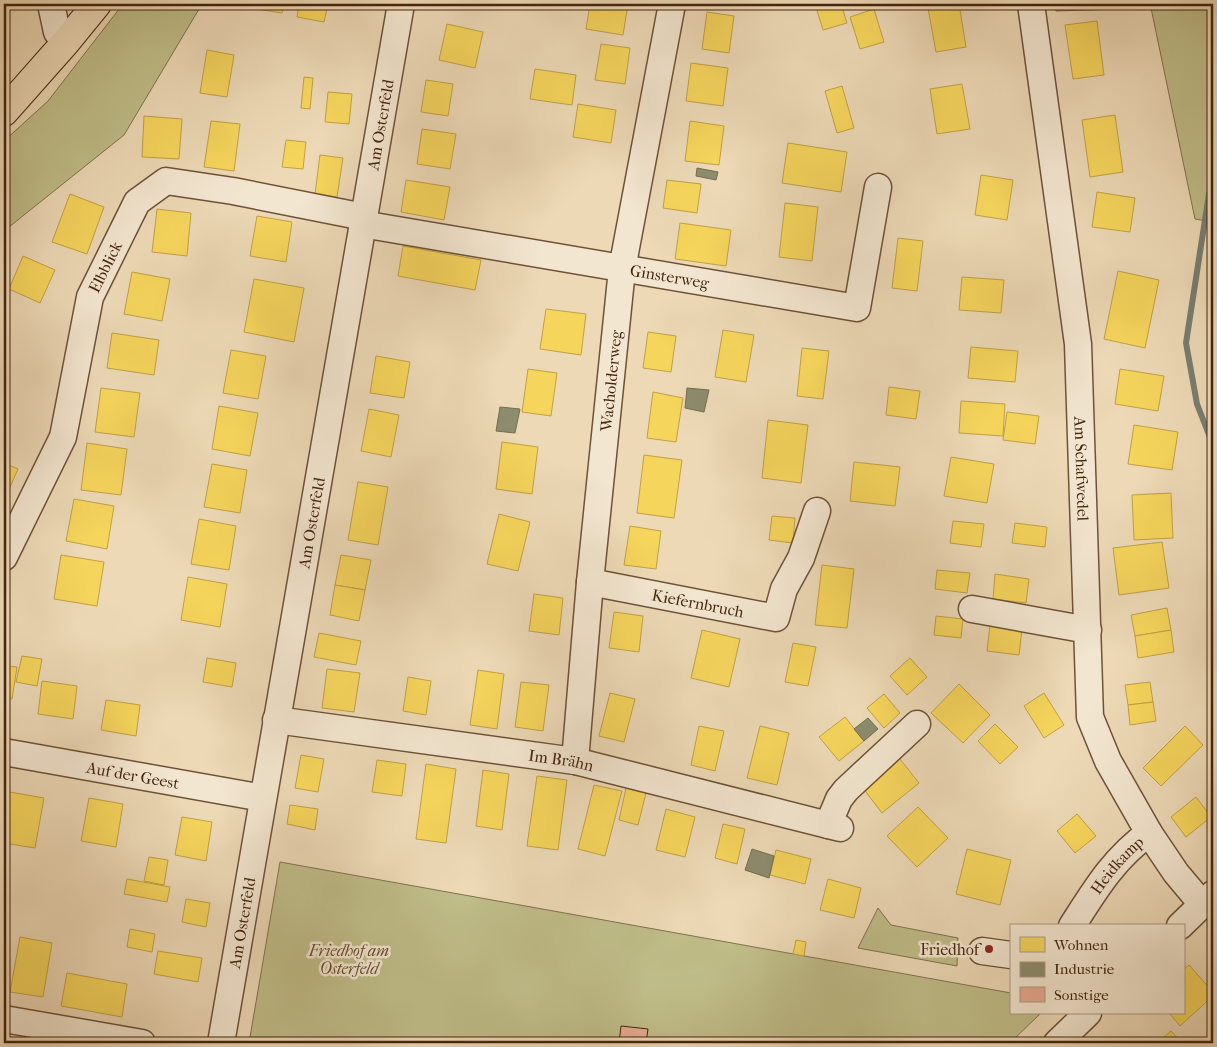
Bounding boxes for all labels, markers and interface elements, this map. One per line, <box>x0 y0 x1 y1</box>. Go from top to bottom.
street label: Am Osterfeld <box>363 77 398 173</box>
street label: Elbblick <box>85 237 126 296</box>
street label: Ginsterweg <box>629 261 711 293</box>
street label: Wacholderweg <box>596 329 626 433</box>
street label: Am Schafwedel <box>1070 415 1093 522</box>
street label: Am Osterfeld <box>294 476 329 571</box>
street label: Kiefernbruch <box>650 585 746 622</box>
street label: Im Brähn <box>527 746 596 776</box>
street label: Auf der Geest <box>84 758 181 793</box>
street label: Heidkamp <box>1087 832 1148 898</box>
street label: Am Osterfeld <box>225 876 260 971</box>
legend <box>1010 924 1184 1014</box>
text: Wohnen <box>1053 936 1109 954</box>
place label: Friedhof <box>920 940 983 959</box>
park label: Friedhof am Osterfeld <box>308 941 389 978</box>
marker: Friedhof <box>983 943 995 955</box>
text: Industrie <box>1054 960 1115 978</box>
text: Sonstige <box>1054 986 1109 1004</box>

